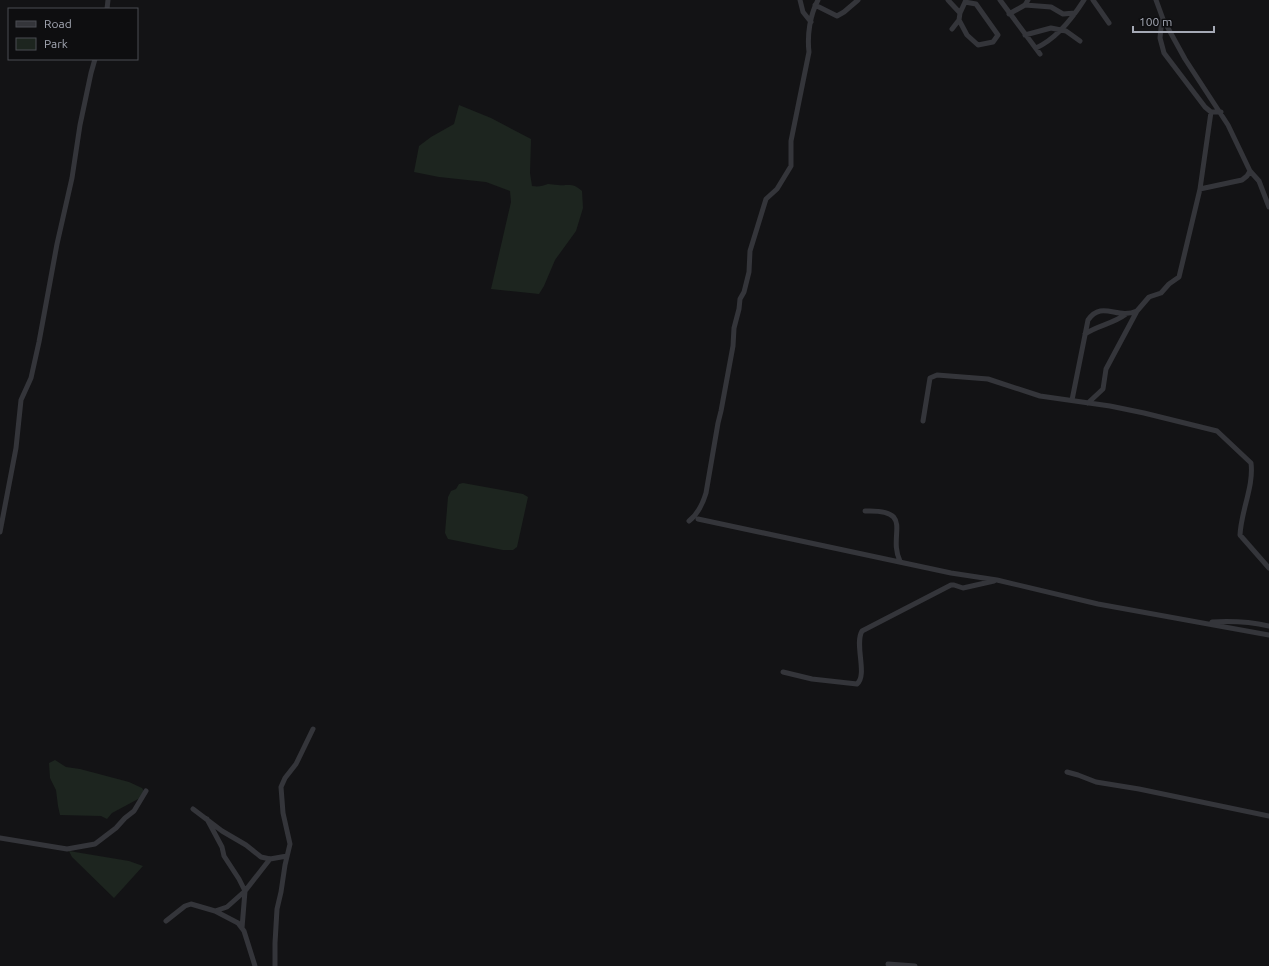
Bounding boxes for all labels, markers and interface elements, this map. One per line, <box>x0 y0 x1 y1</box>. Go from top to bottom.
legend <box>8 8 138 60</box>
scale bar <box>1133 8 1214 34</box>
text: 100 m <box>1139 15 1172 28</box>
text: Road <box>44 17 72 30</box>
text: Park <box>44 37 68 50</box>

